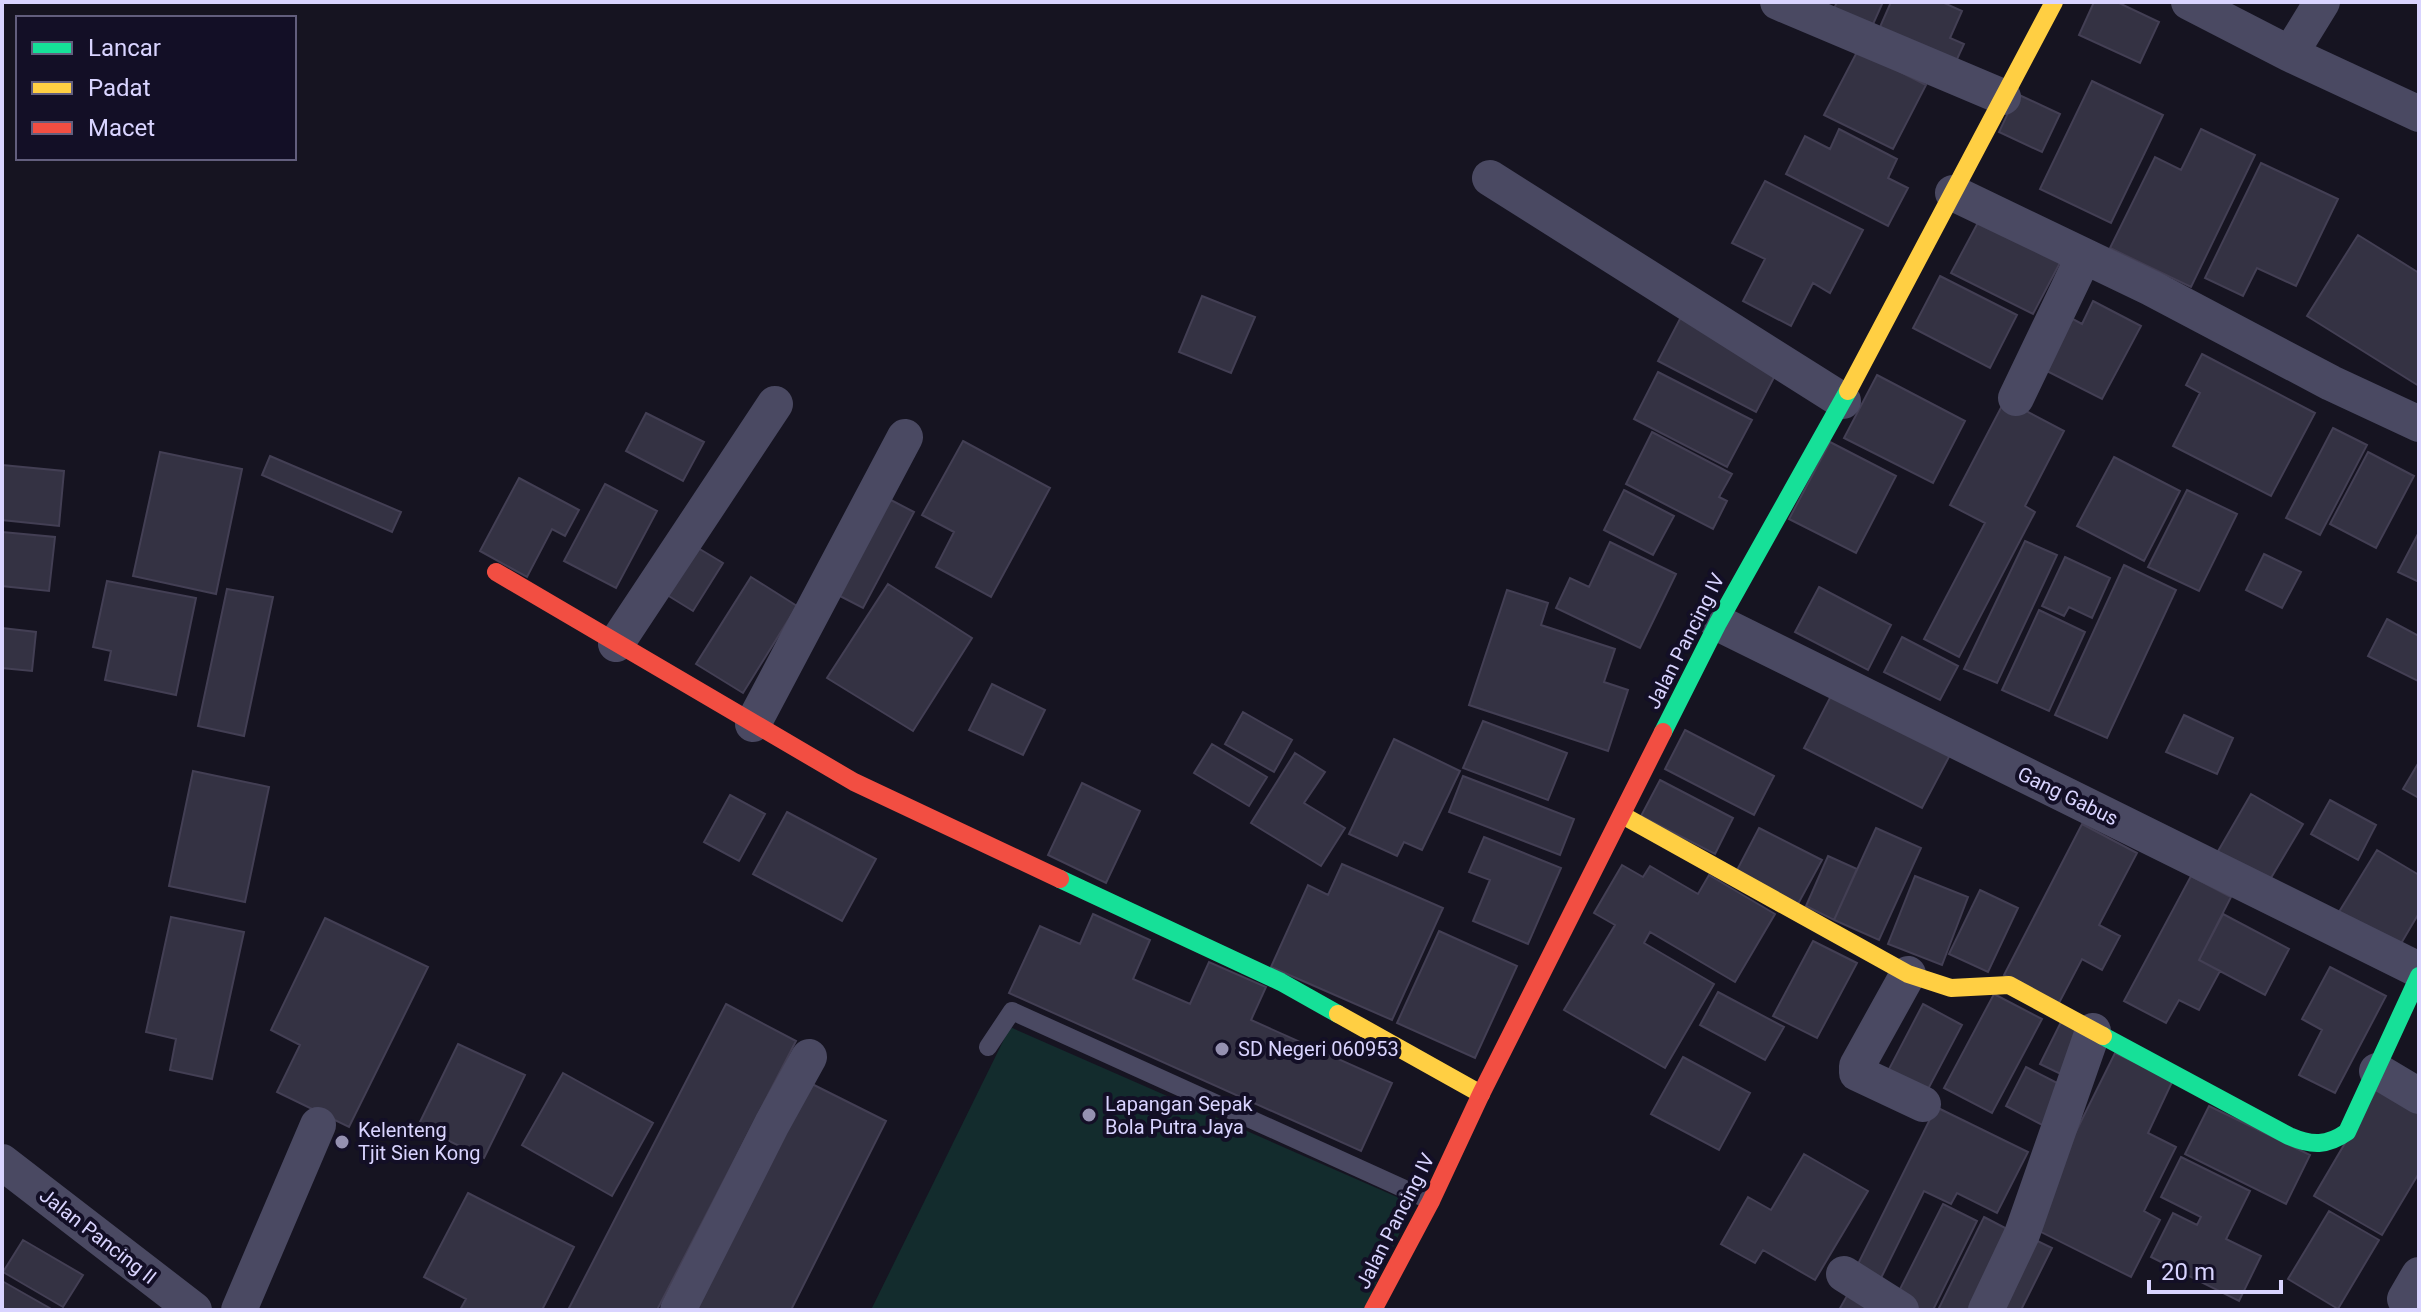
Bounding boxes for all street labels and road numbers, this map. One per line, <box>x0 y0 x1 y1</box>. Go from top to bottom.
street label: Jalan Pancing IV <box>1641 569 1730 713</box>
street label: Gang Gabus <box>2014 761 2122 831</box>
street label: Jalan Pancing IV <box>1351 1149 1440 1293</box>
street label: Jalan Pancing II <box>35 1183 161 1289</box>

